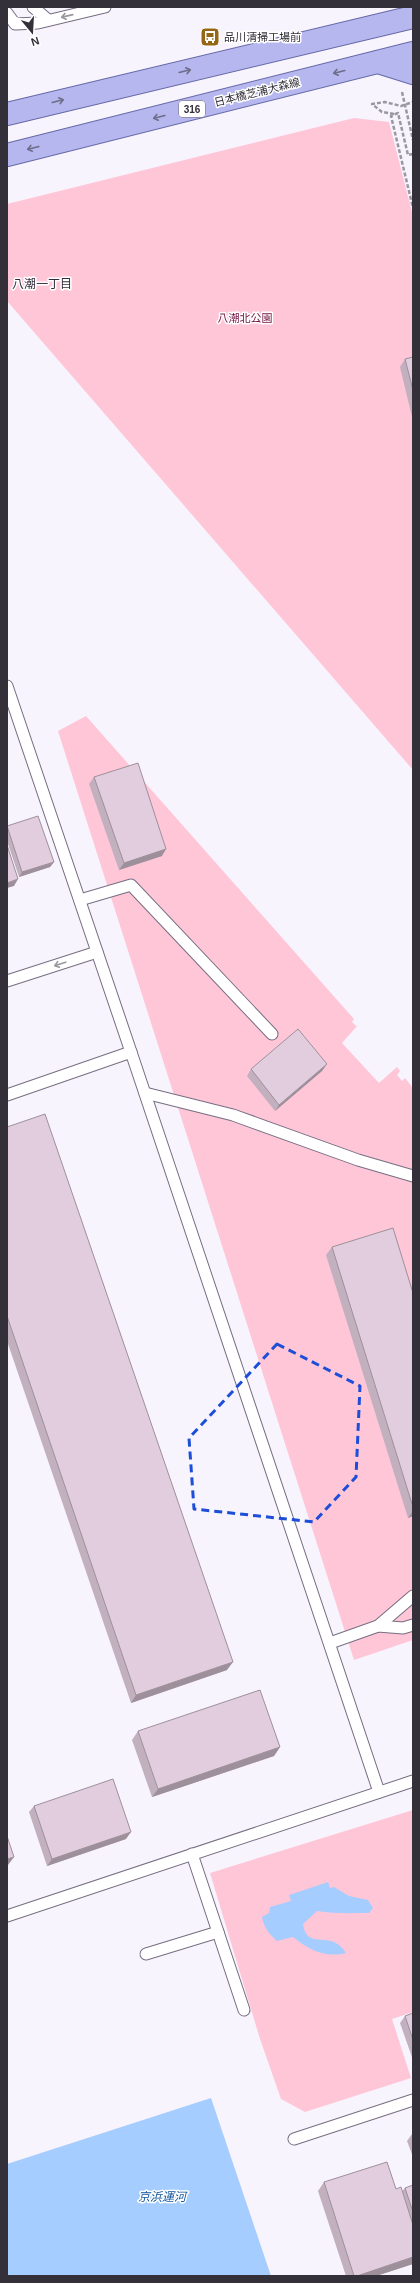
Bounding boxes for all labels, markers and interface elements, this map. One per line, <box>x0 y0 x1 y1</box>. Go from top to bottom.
north arrow <box>12 12 52 52</box>
one-way arrow <box>61 13 74 20</box>
bus stop icon: 品川清掃工場前 <box>199 26 221 48</box>
place label: 品川清掃工場前 <box>224 31 301 43</box>
text: N <box>29 35 41 48</box>
one-way arrow <box>178 66 191 74</box>
one-way arrow <box>333 68 346 76</box>
street label: 日本橋芝浦大森線 <box>213 76 301 108</box>
one-way arrow <box>52 97 65 105</box>
road number: 316 <box>179 101 205 117</box>
one-way arrow <box>153 114 166 121</box>
one-way arrow <box>27 145 40 153</box>
district label: 八潮一丁目 <box>12 277 72 291</box>
park label: 八潮北公園 <box>218 312 273 324</box>
one-way arrow <box>55 960 67 968</box>
water label: 京浜運河 <box>138 2190 188 2204</box>

